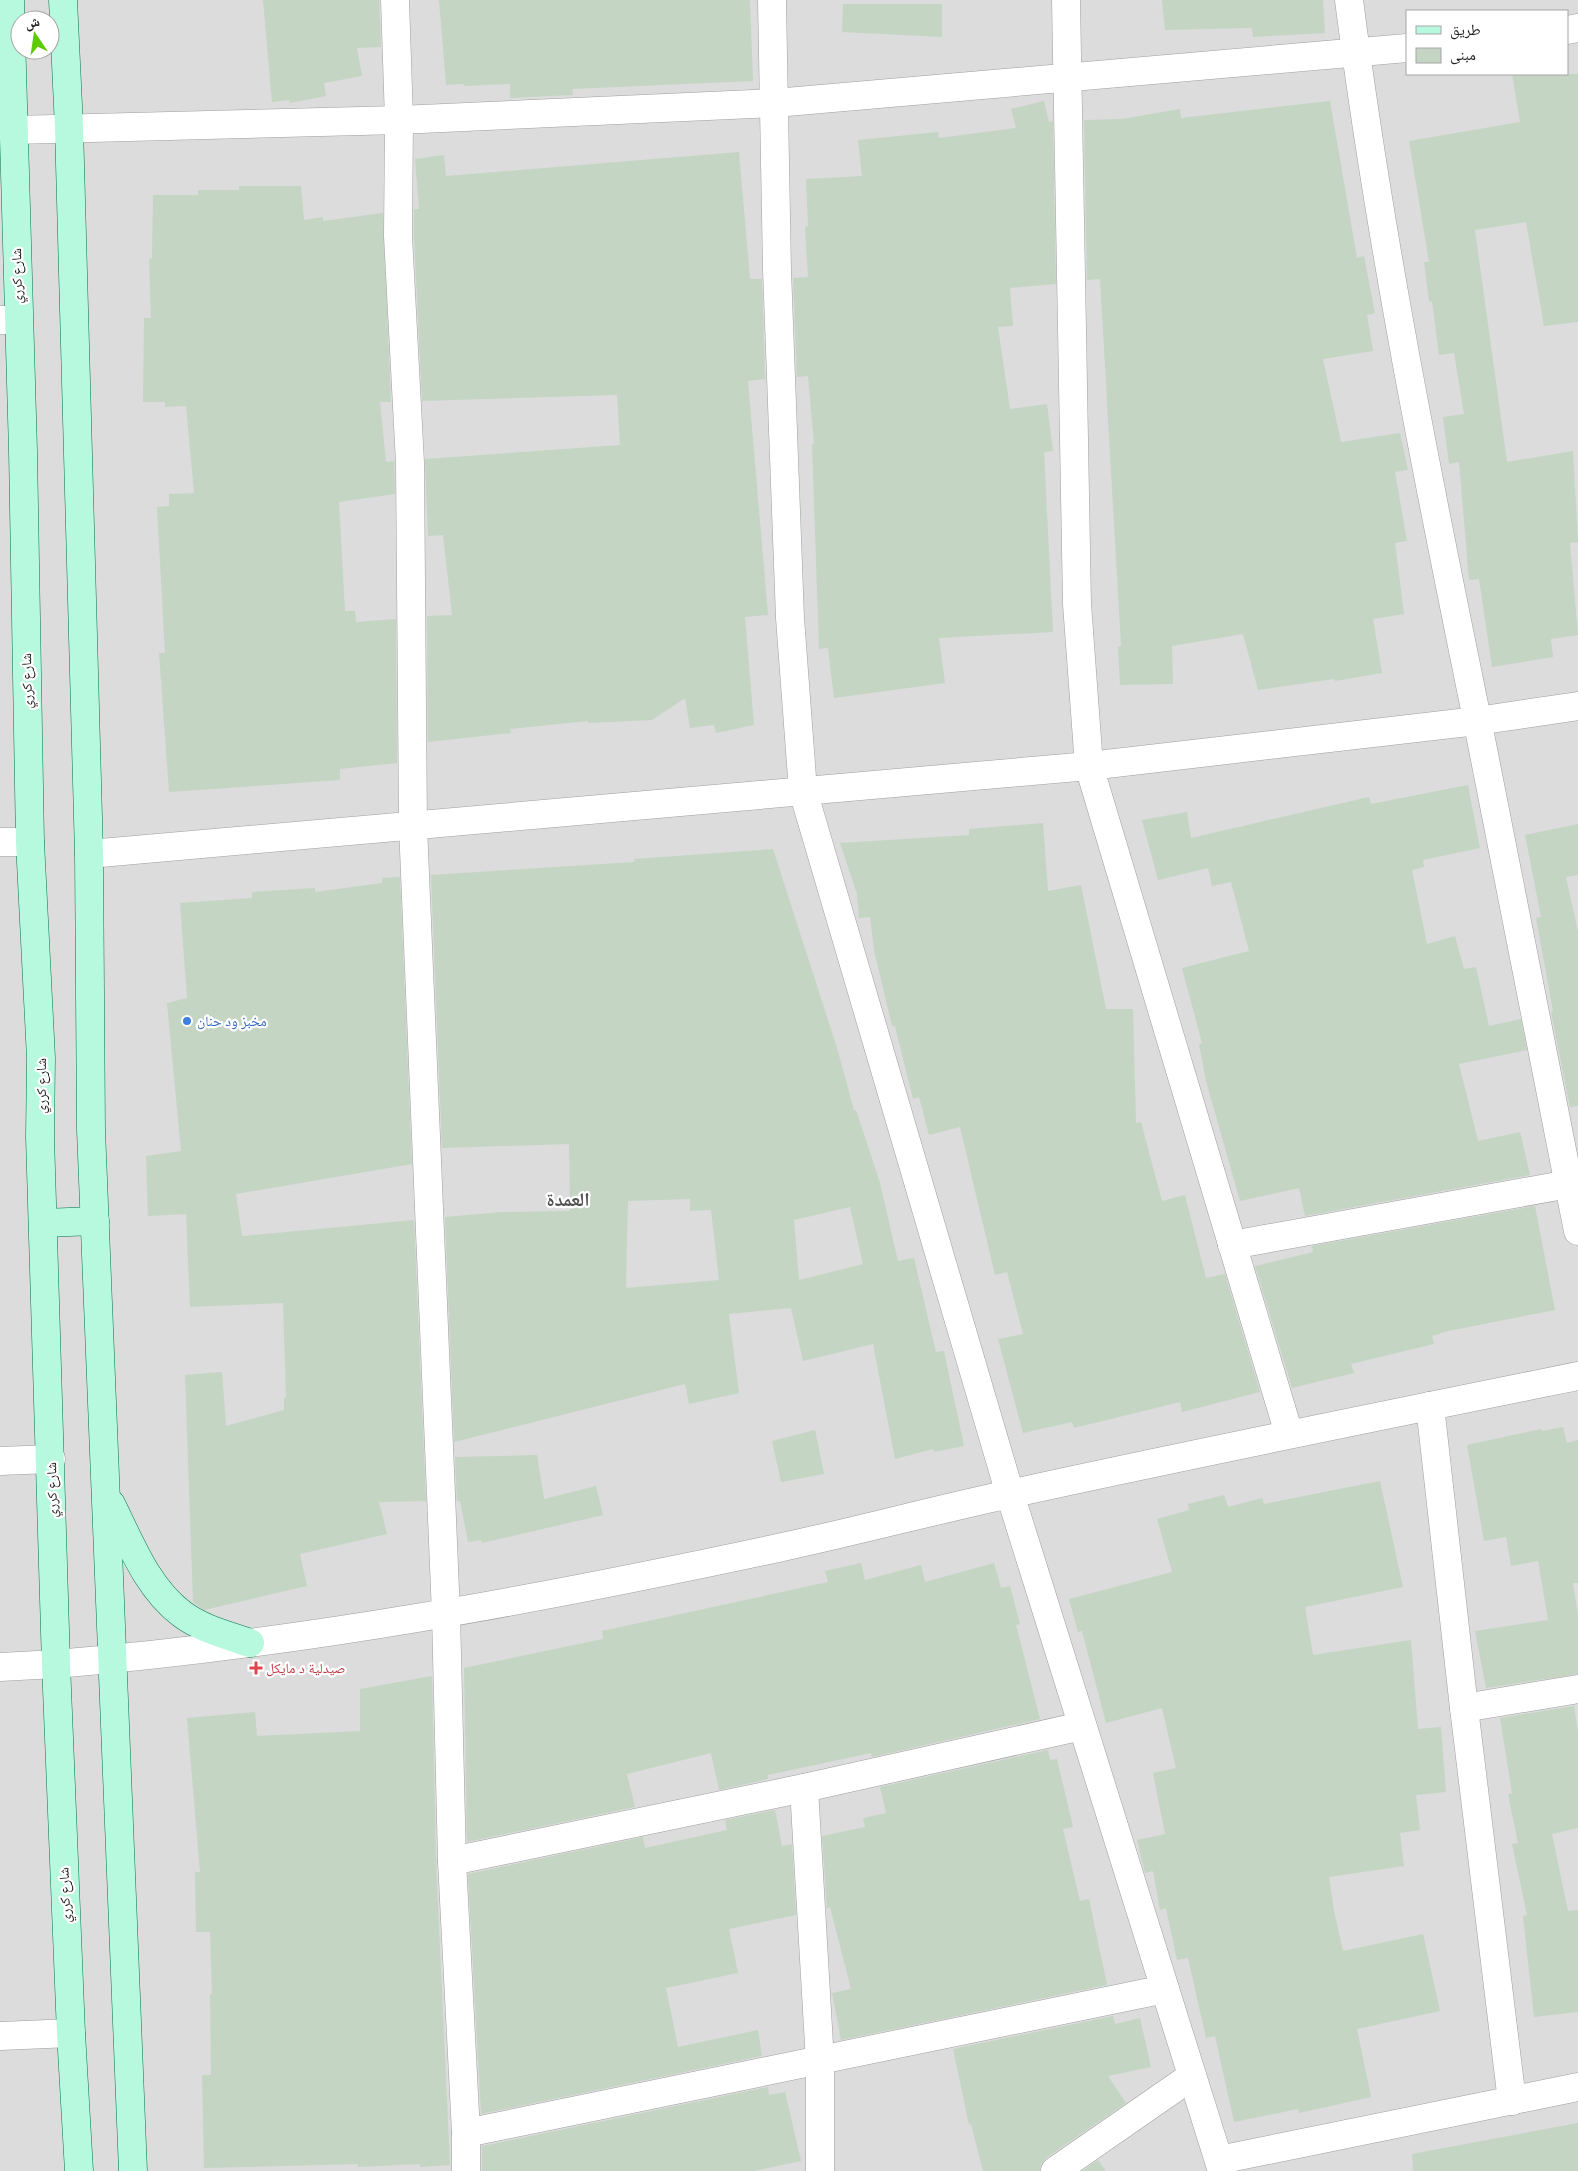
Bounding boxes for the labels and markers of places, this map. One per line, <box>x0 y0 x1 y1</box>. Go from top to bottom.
place label: مخبز ود حنان <box>197 1012 267 1031</box>
marker: مخبز ود حنان <box>181 1015 193 1027</box>
place label: صيدلية د مايكل <box>266 1659 345 1678</box>
marker: صيدلية د مايكل <box>250 1662 262 1674</box>

